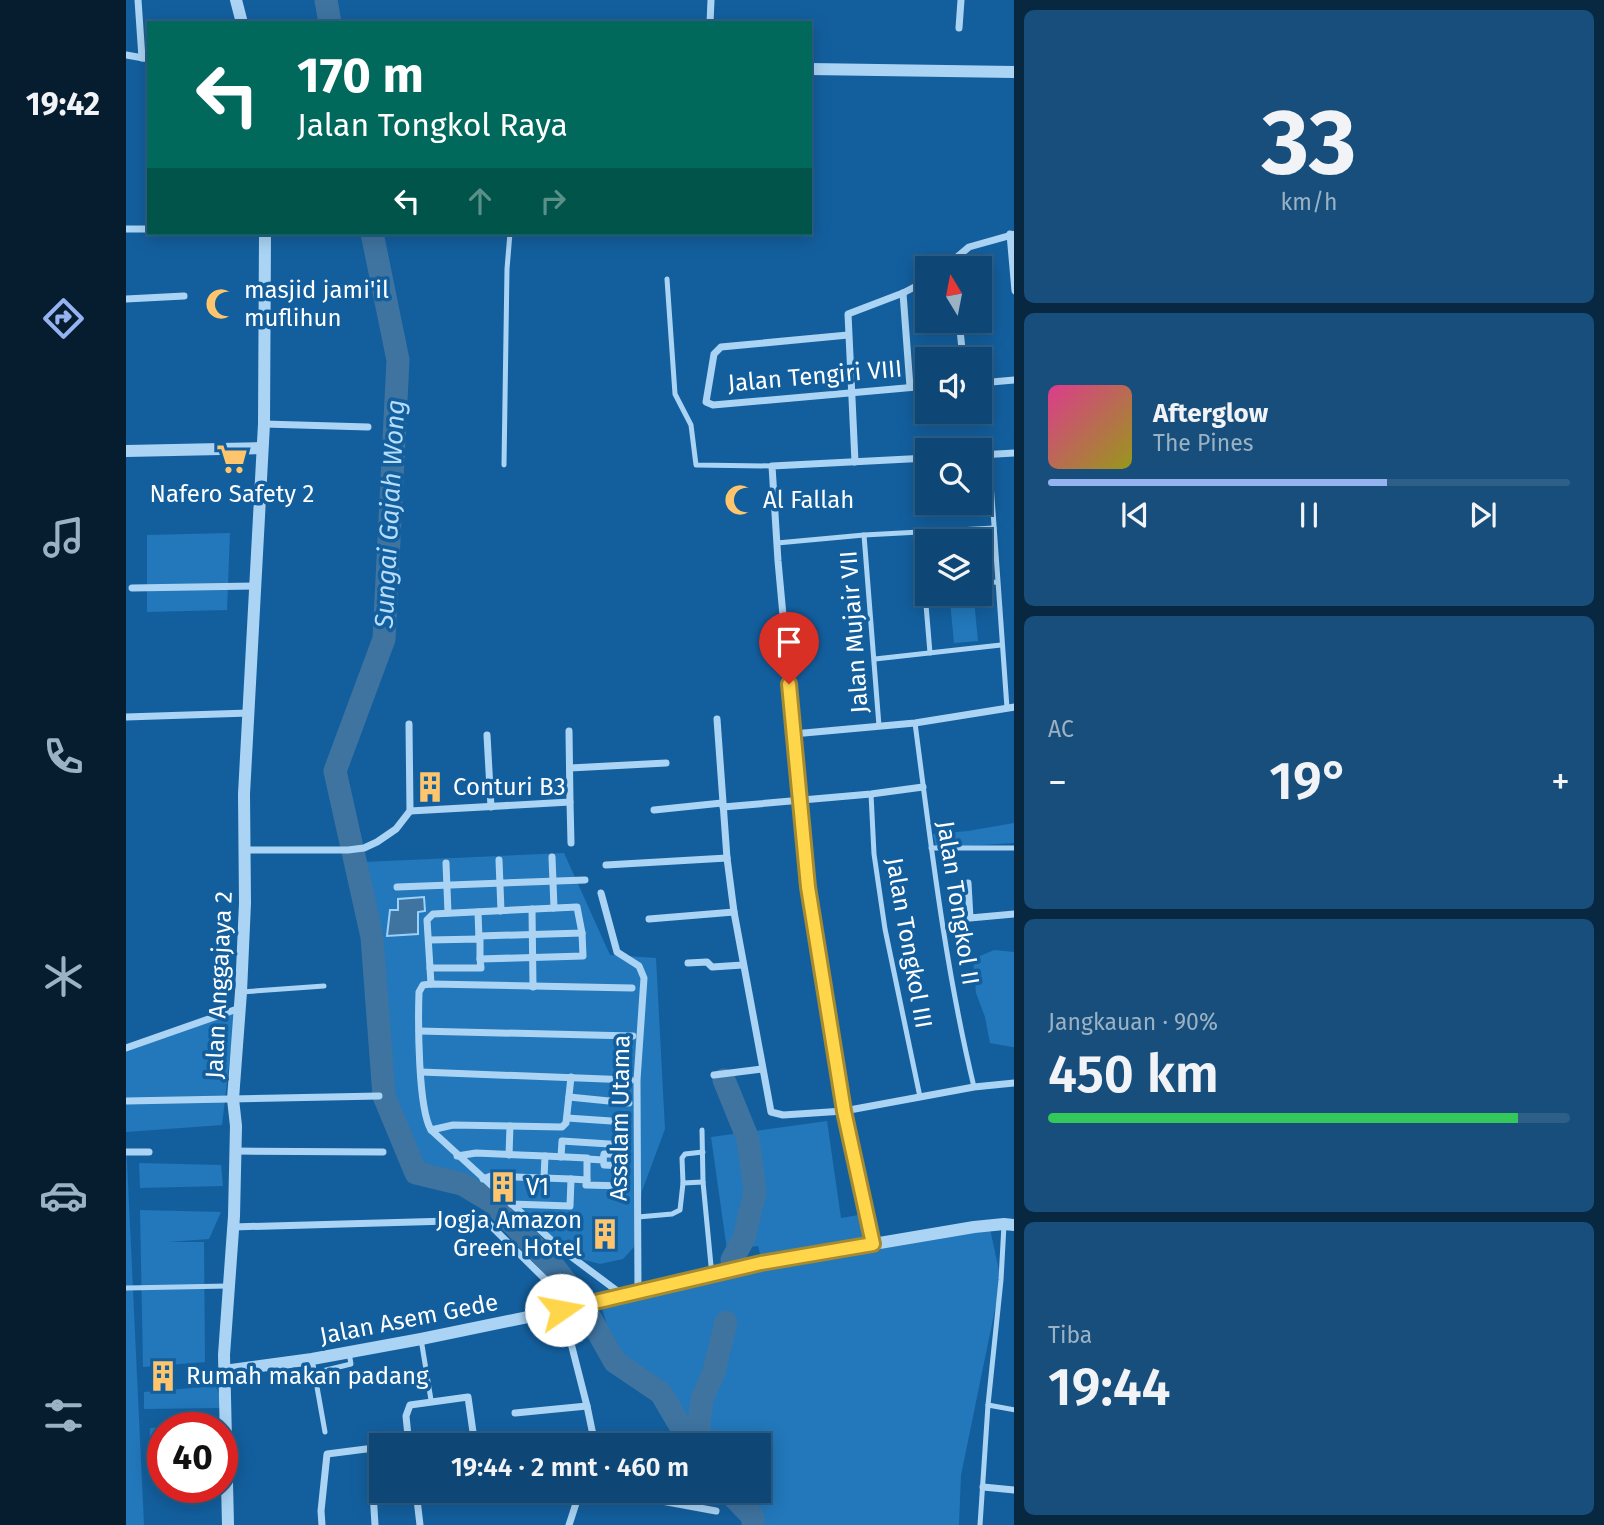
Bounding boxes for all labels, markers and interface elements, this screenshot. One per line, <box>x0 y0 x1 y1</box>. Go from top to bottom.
text: 170 m <box>297 46 424 105</box>
icon: left <box>182 49 273 140</box>
text: 19:42 <box>26 85 100 123</box>
text: 33 <box>1262 88 1356 197</box>
text: Jalan Tongkol Raya <box>297 106 568 144</box>
icon: left <box>388 182 426 220</box>
icon: ahead <box>461 182 499 220</box>
icon: right <box>534 182 572 220</box>
text: km/h <box>1281 188 1337 216</box>
north arrow <box>915 256 992 332</box>
map controls <box>915 256 992 606</box>
place label: masjid jami'il muflihun <box>244 276 389 332</box>
mosque icon: masjid jami'il muflihun <box>204 287 238 321</box>
icon: directions <box>39 294 88 343</box>
button: sound <box>915 347 992 424</box>
street label: Jalan Tengiri VIII <box>727 354 903 398</box>
text: Afterglow <box>1153 398 1268 429</box>
water label: Sungai Gajah Wong <box>368 399 411 630</box>
text: The Pines <box>1153 429 1254 457</box>
button: search <box>915 438 992 515</box>
supermarket icon: Nafero Safety 2 <box>215 442 249 476</box>
place label: Nafero Safety 2 <box>150 480 314 508</box>
mosque icon: Al Fallah <box>723 483 757 517</box>
place label: Al Fallah <box>763 486 854 514</box>
icon: previous <box>1116 496 1154 534</box>
icon: pause <box>1290 496 1328 534</box>
icon: next <box>1464 496 1502 534</box>
icon: music <box>39 513 88 562</box>
button: layers <box>915 529 992 606</box>
street label: Jalan Mujair VII <box>834 550 874 714</box>
pin <box>759 612 819 684</box>
icon: arrive <box>770 623 808 661</box>
text: AC <box>1048 715 1074 743</box>
icon: phone <box>39 732 88 781</box>
text: 19° <box>1269 750 1349 813</box>
text: − <box>1048 759 1067 805</box>
text: + <box>1551 759 1570 805</box>
building icon: Conturi B3 <box>413 770 447 804</box>
place label: Conturi B3 <box>453 773 566 801</box>
street label: Jalan Tongkol II <box>931 819 985 987</box>
street label: Jalan Tongkol III <box>880 855 938 1031</box>
street label: Jalan Anggajaya 2 <box>200 890 238 1080</box>
icon: climate <box>39 952 88 1001</box>
text: Jangkauan · 90% <box>1048 1008 1218 1036</box>
street label: Assalam Utama <box>605 1035 635 1201</box>
text: 450 km <box>1048 1043 1219 1106</box>
building icon: V1 <box>486 1170 520 1204</box>
icon: car <box>39 1171 88 1220</box>
place label: V1 <box>526 1173 549 1201</box>
place label: Jogja Amazon Green Hotel <box>436 1206 582 1262</box>
building icon: Jogja Amazon Green Hotel <box>588 1217 622 1251</box>
position arrow <box>524 1273 598 1347</box>
street label: Jalan Asem Gede <box>317 1288 501 1350</box>
text: Tiba <box>1048 1321 1092 1349</box>
text: 19:44 <box>1048 1356 1171 1419</box>
building icon: Rumah makan padang <box>146 1359 180 1393</box>
place label: Rumah makan padang <box>186 1362 429 1390</box>
icon: filters <box>39 1391 88 1440</box>
speed limit sign: 40 <box>147 1412 238 1503</box>
text: 19:44 · 2 mnt · 460 m <box>451 1452 689 1483</box>

